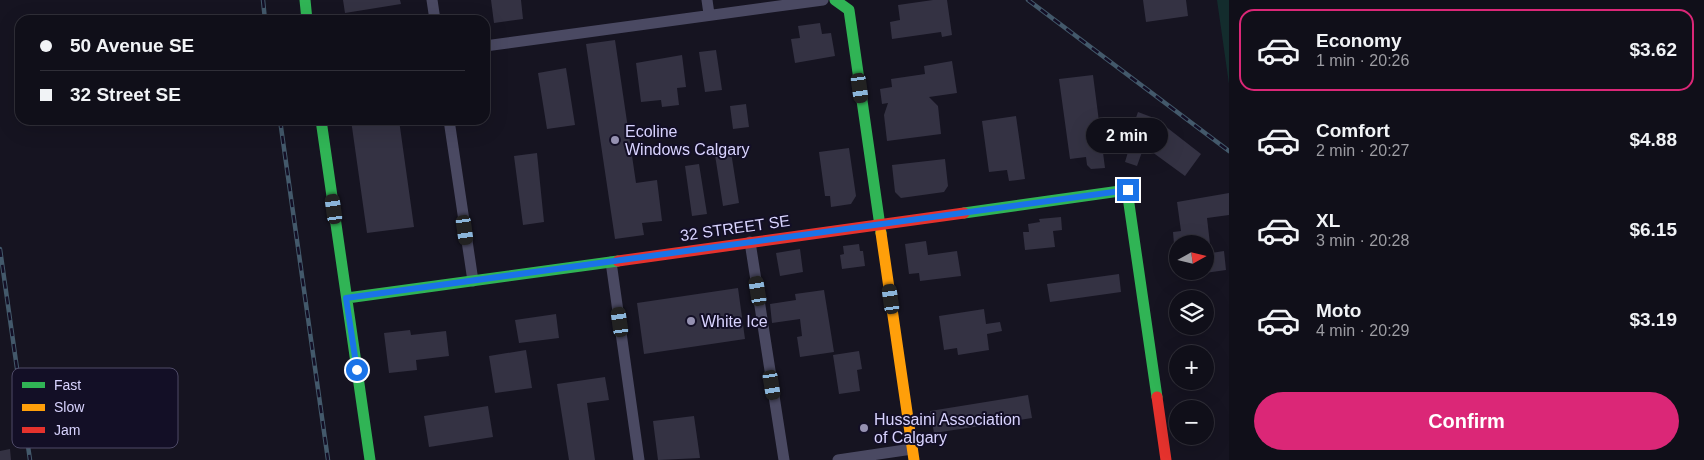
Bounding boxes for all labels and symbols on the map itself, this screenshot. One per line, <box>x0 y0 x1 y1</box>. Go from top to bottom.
car <box>850 72 869 104</box>
callout: 2 min <box>1087 118 1169 152</box>
place label: Ecoline Windows Calgary <box>625 123 749 158</box>
marker: Ecoline Windows Calgary <box>609 134 621 146</box>
route end <box>1117 179 1139 201</box>
car <box>324 193 343 225</box>
street label: 32 STREET SE <box>679 212 791 244</box>
car <box>455 214 474 246</box>
north arrow <box>1169 235 1214 280</box>
car <box>748 275 767 307</box>
car <box>881 283 900 315</box>
car <box>610 306 629 338</box>
place label: White Ice <box>701 313 768 330</box>
marker: White Ice <box>685 315 697 327</box>
route start <box>346 359 368 381</box>
legend <box>12 368 178 448</box>
car <box>762 369 781 401</box>
text: Fast <box>54 377 81 393</box>
text: Slow <box>54 399 85 415</box>
place label: Hussaini Association of Calgary <box>874 411 1021 446</box>
text: Jam <box>54 422 80 438</box>
marker: Hussaini Association of Calgary <box>858 422 870 434</box>

